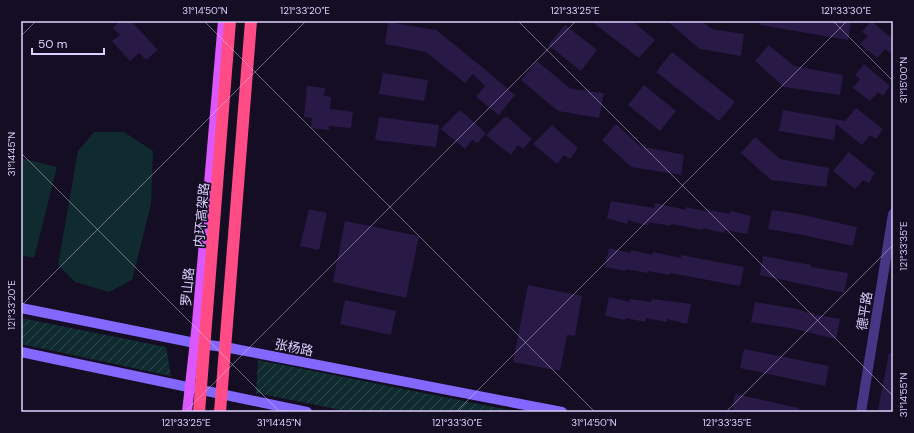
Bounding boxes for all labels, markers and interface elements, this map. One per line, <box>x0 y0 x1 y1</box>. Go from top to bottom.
text: 31°14'50"N <box>182 4 228 17</box>
text: 121°33'20"E <box>280 4 330 17</box>
text: 121°33'25"E <box>550 4 600 17</box>
text: 121°33'30"E <box>821 4 871 17</box>
scale bar <box>32 30 104 56</box>
text: 50 m <box>38 36 67 52</box>
text: 31°15'00"N <box>897 57 910 103</box>
text: 31°14'45"N <box>5 132 18 176</box>
street label: 内环高架路 <box>190 182 213 248</box>
text: 121°33'35"E <box>897 221 910 271</box>
street label: 罗山路 <box>177 267 198 307</box>
text: 121°33'20"E <box>5 280 18 330</box>
street label: 德平路 <box>853 290 876 332</box>
street label: 张杨路 <box>273 335 315 360</box>
text: 31°14'55"N <box>897 373 910 417</box>
text: 121°33'25"E <box>161 416 211 429</box>
text: 31°14'45"N <box>257 416 301 429</box>
text: 121°33'30"E <box>432 416 482 429</box>
text: 31°14'50"N <box>571 416 617 429</box>
text: 121°33'35"E <box>702 416 752 429</box>

